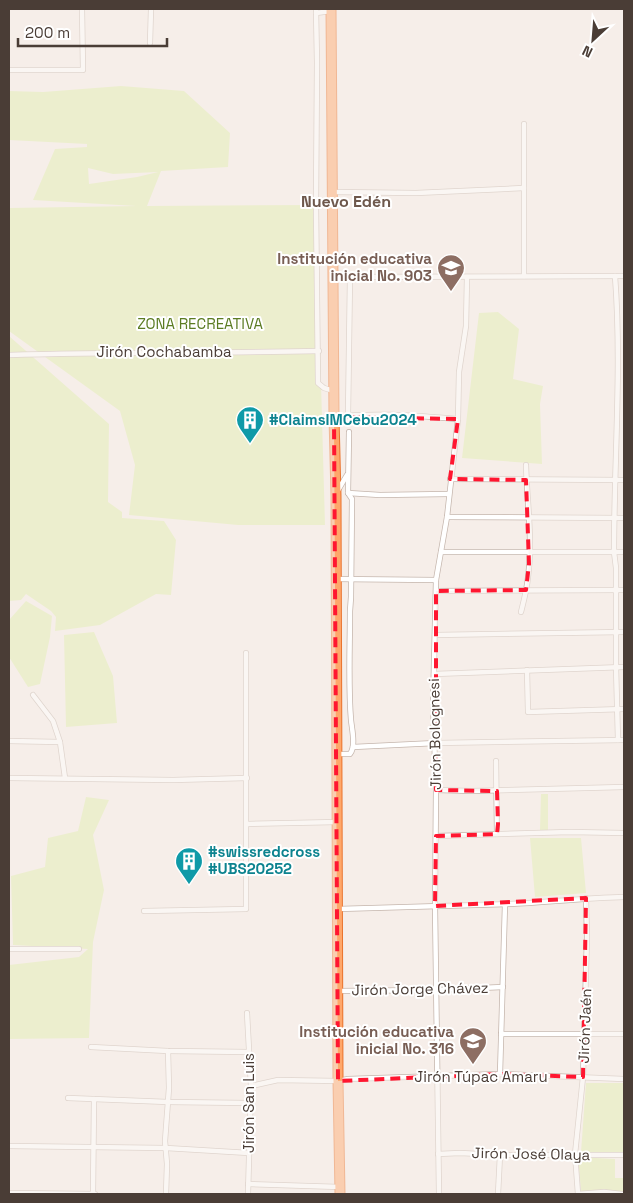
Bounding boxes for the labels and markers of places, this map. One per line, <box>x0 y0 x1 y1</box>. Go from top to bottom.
place label: Institución educativa inicial No. 903 <box>277 249 432 285</box>
school or university icon: Institución educativa inicial No. 903 <box>436 253 466 292</box>
building icon: #ClaimsIMCebu2024 <box>235 405 265 444</box>
place label: #ClaimsIMCebu2024 <box>269 410 417 429</box>
place label: #swissredcross #UBS20252 <box>208 842 320 878</box>
building icon: #swissredcross #UBS20252 <box>174 846 204 885</box>
place label: Institución educativa inicial No. 316 <box>299 1022 454 1058</box>
school or university icon: Institución educativa inicial No. 316 <box>458 1026 488 1065</box>

